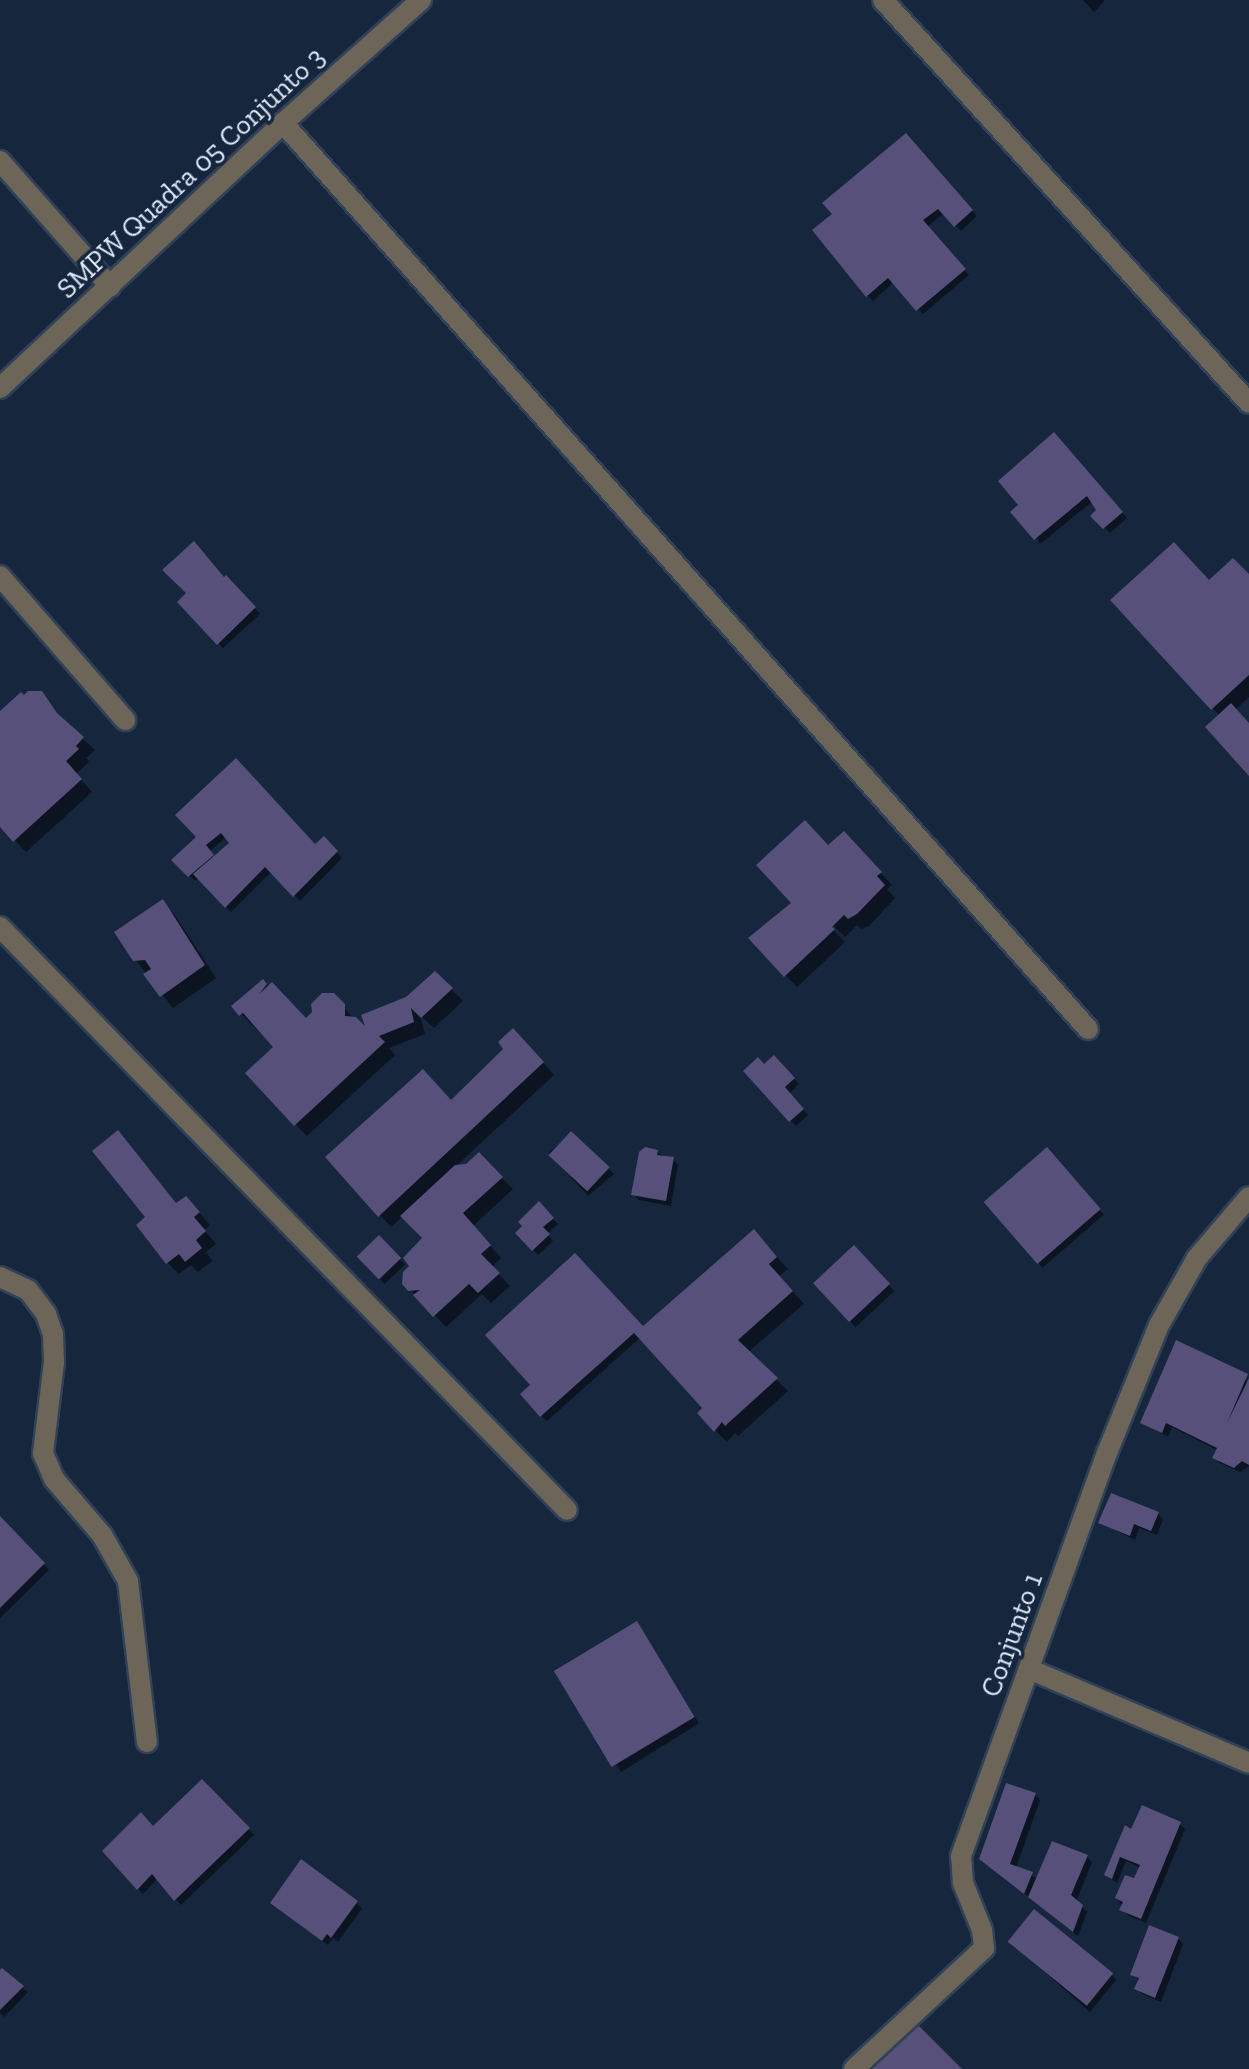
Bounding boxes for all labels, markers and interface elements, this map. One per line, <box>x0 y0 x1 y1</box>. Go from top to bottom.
street label: SMPW Quadra 05 Conjunto 3 <box>50 40 332 306</box>
street label: Conjunto 1 <box>974 1569 1050 1701</box>

